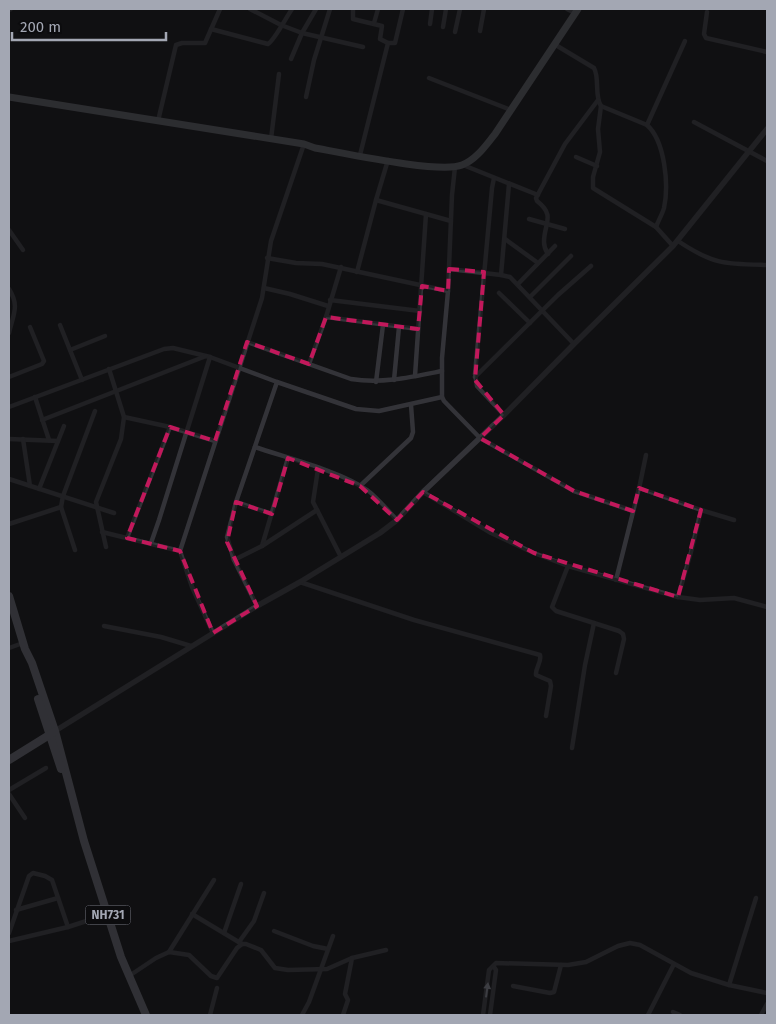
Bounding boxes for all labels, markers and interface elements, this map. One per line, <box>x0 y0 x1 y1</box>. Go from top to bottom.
scale bar <box>12 10 166 42</box>
text: 200 m <box>20 18 61 36</box>
road number: NH731 <box>86 906 130 924</box>
one-way arrow <box>483 982 491 998</box>

